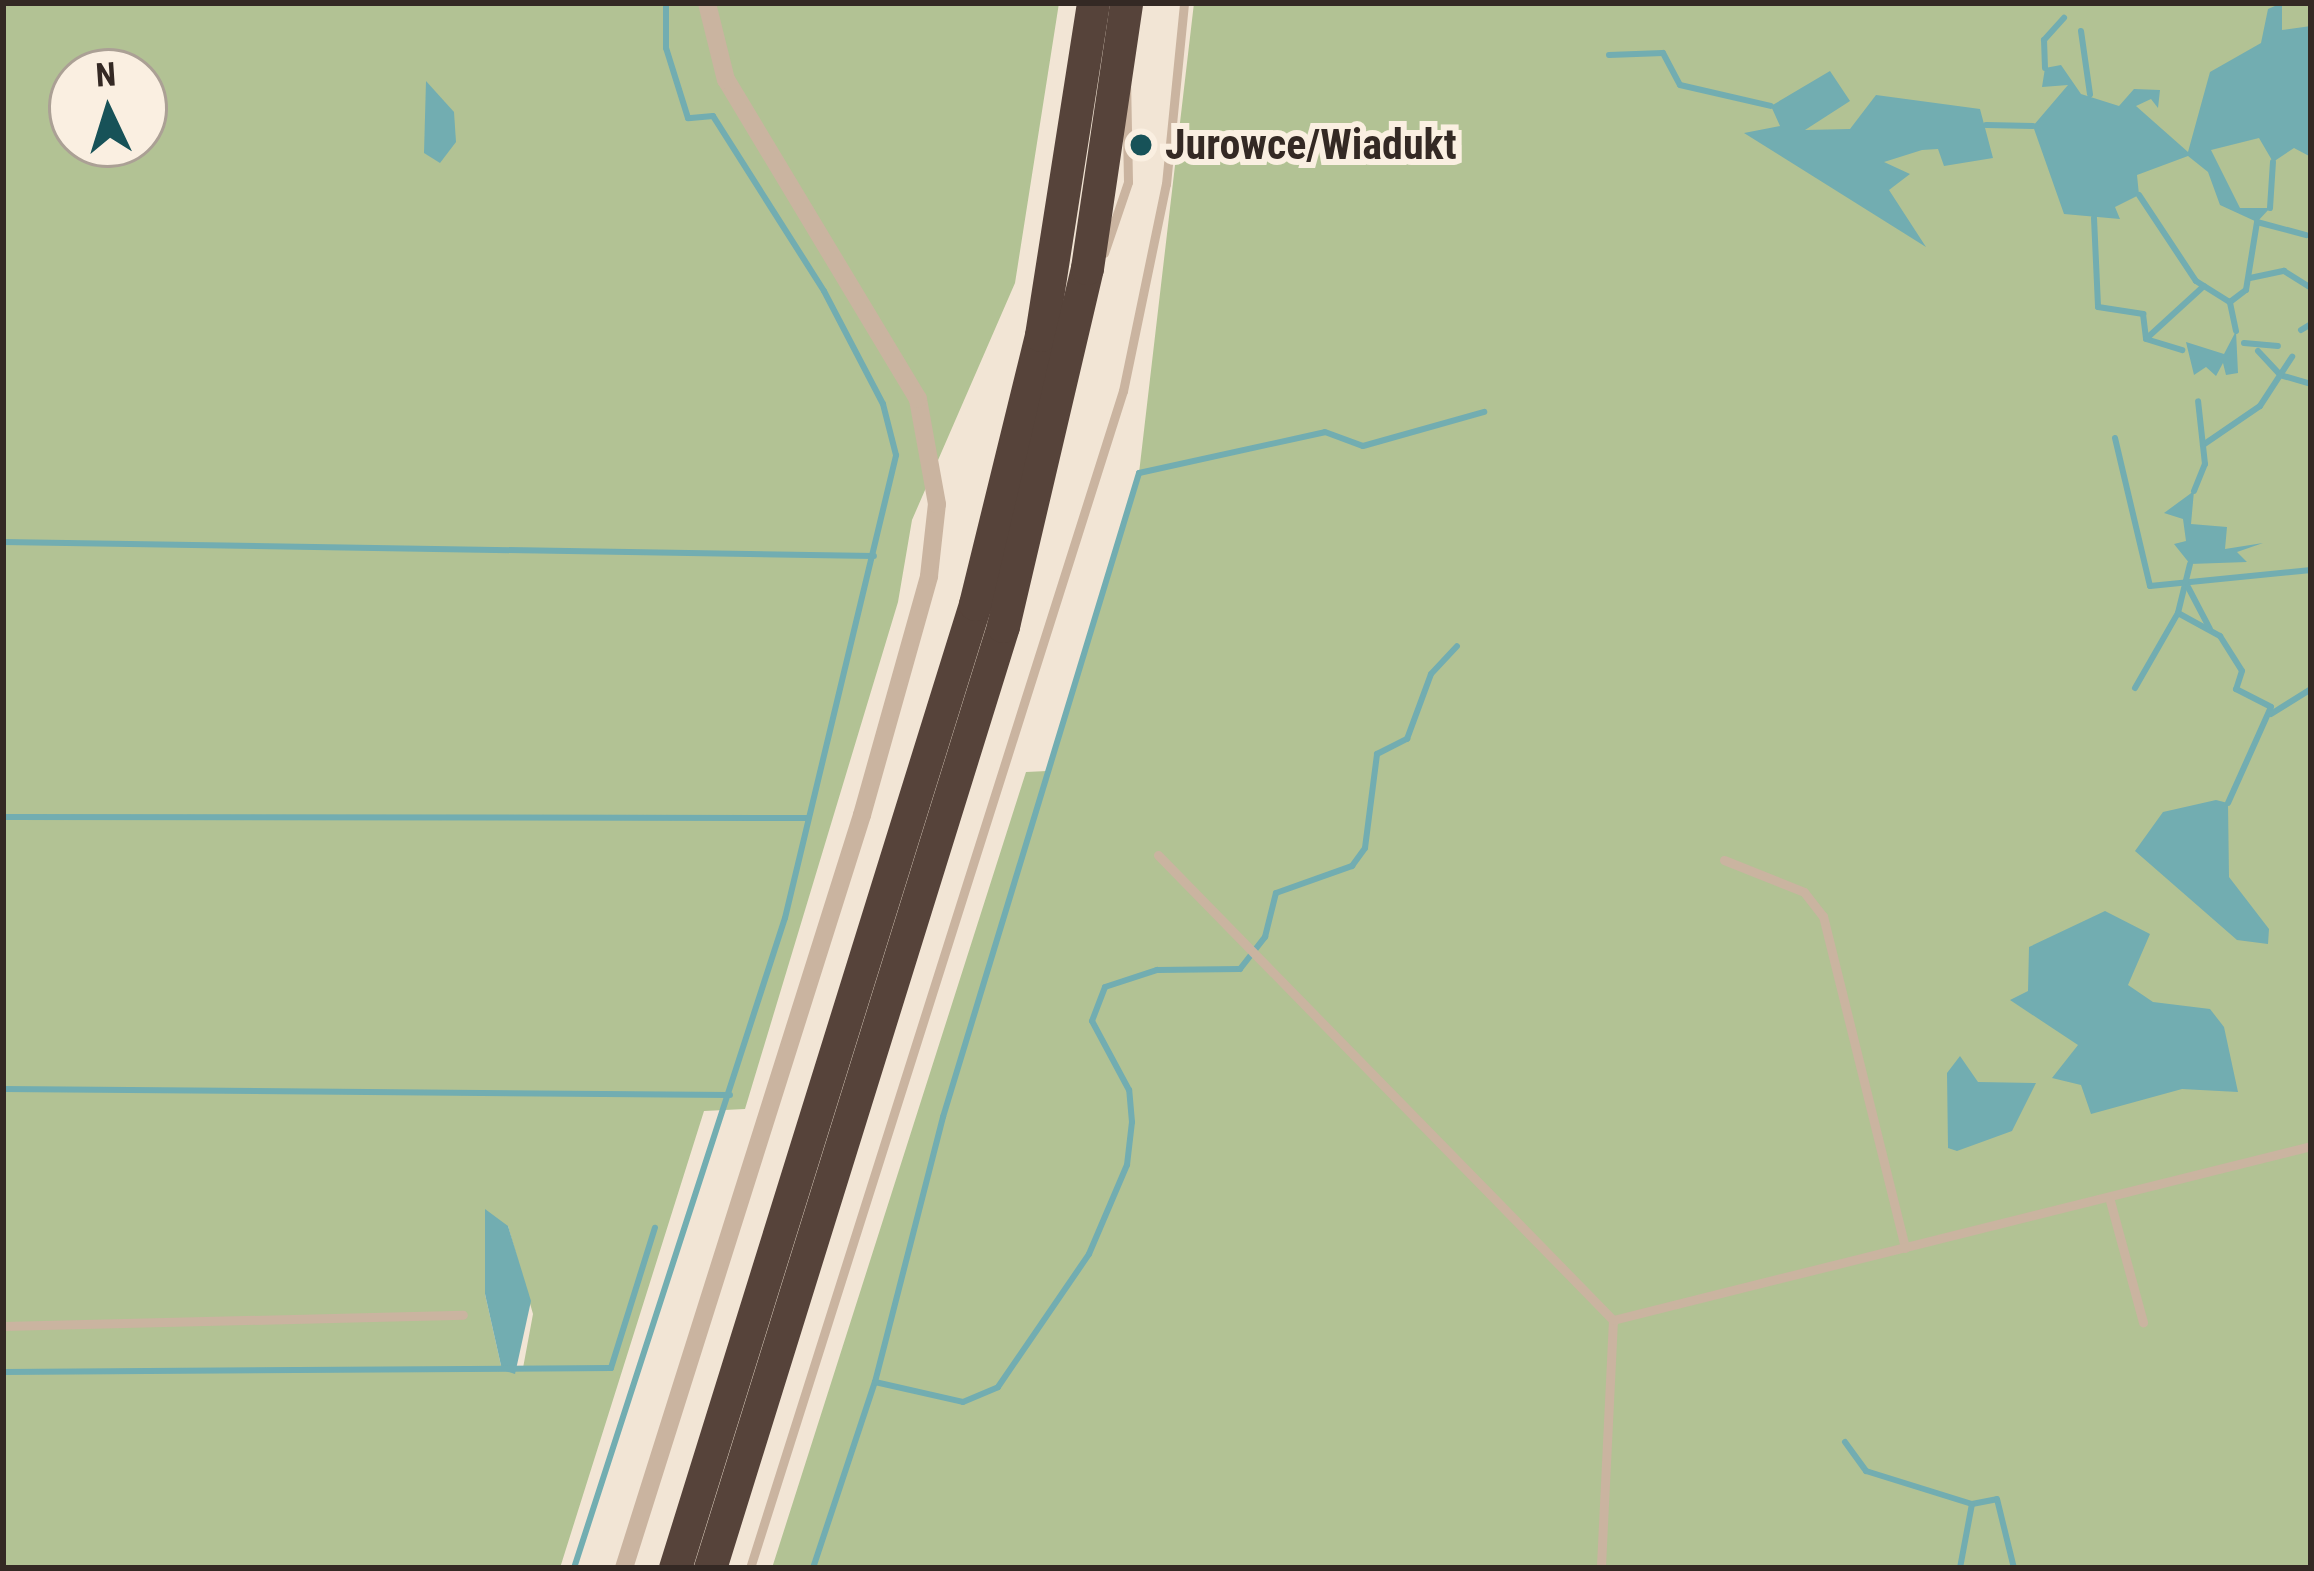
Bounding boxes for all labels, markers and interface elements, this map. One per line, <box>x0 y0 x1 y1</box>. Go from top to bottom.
north arrow <box>48 48 168 168</box>
text: N <box>94 54 117 95</box>
place label: Jurowce/Wiadukt <box>1165 120 1457 170</box>
marker: Jurowce/Wiadukt <box>1128 132 1154 158</box>

